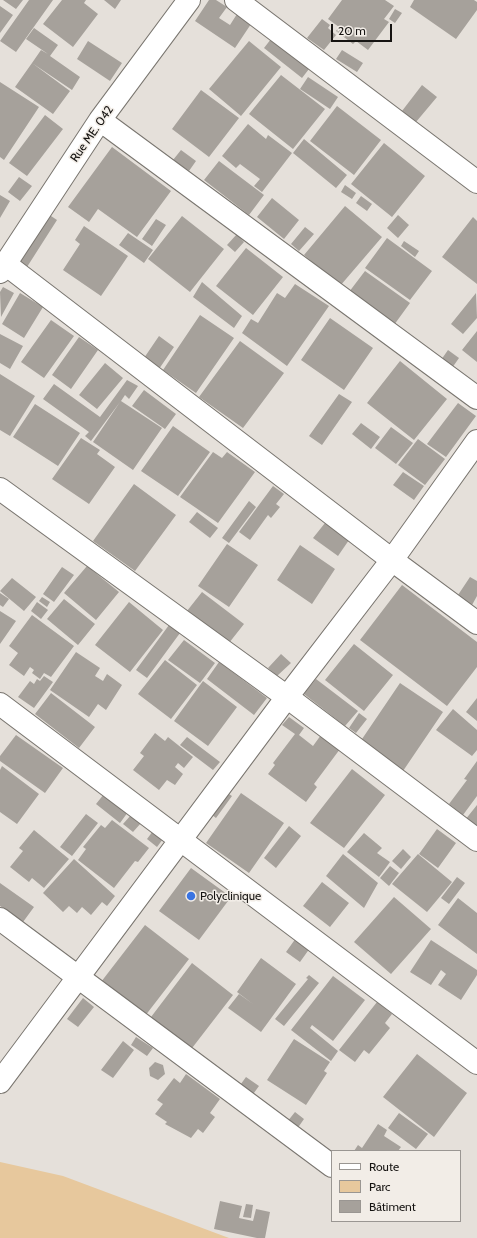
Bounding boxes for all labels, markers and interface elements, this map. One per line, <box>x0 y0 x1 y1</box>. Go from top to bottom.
scale bar <box>333 16 394 42</box>
text: 20 m <box>338 23 366 38</box>
street label: Rue ME. 042 <box>67 103 117 165</box>
place label: Polyclinique <box>200 889 261 903</box>
marker: Polyclinique <box>185 890 197 902</box>
legend <box>331 1150 461 1222</box>
text: Route <box>369 1159 399 1174</box>
text: Parc <box>369 1179 391 1194</box>
text: Bâtiment <box>369 1199 416 1214</box>

